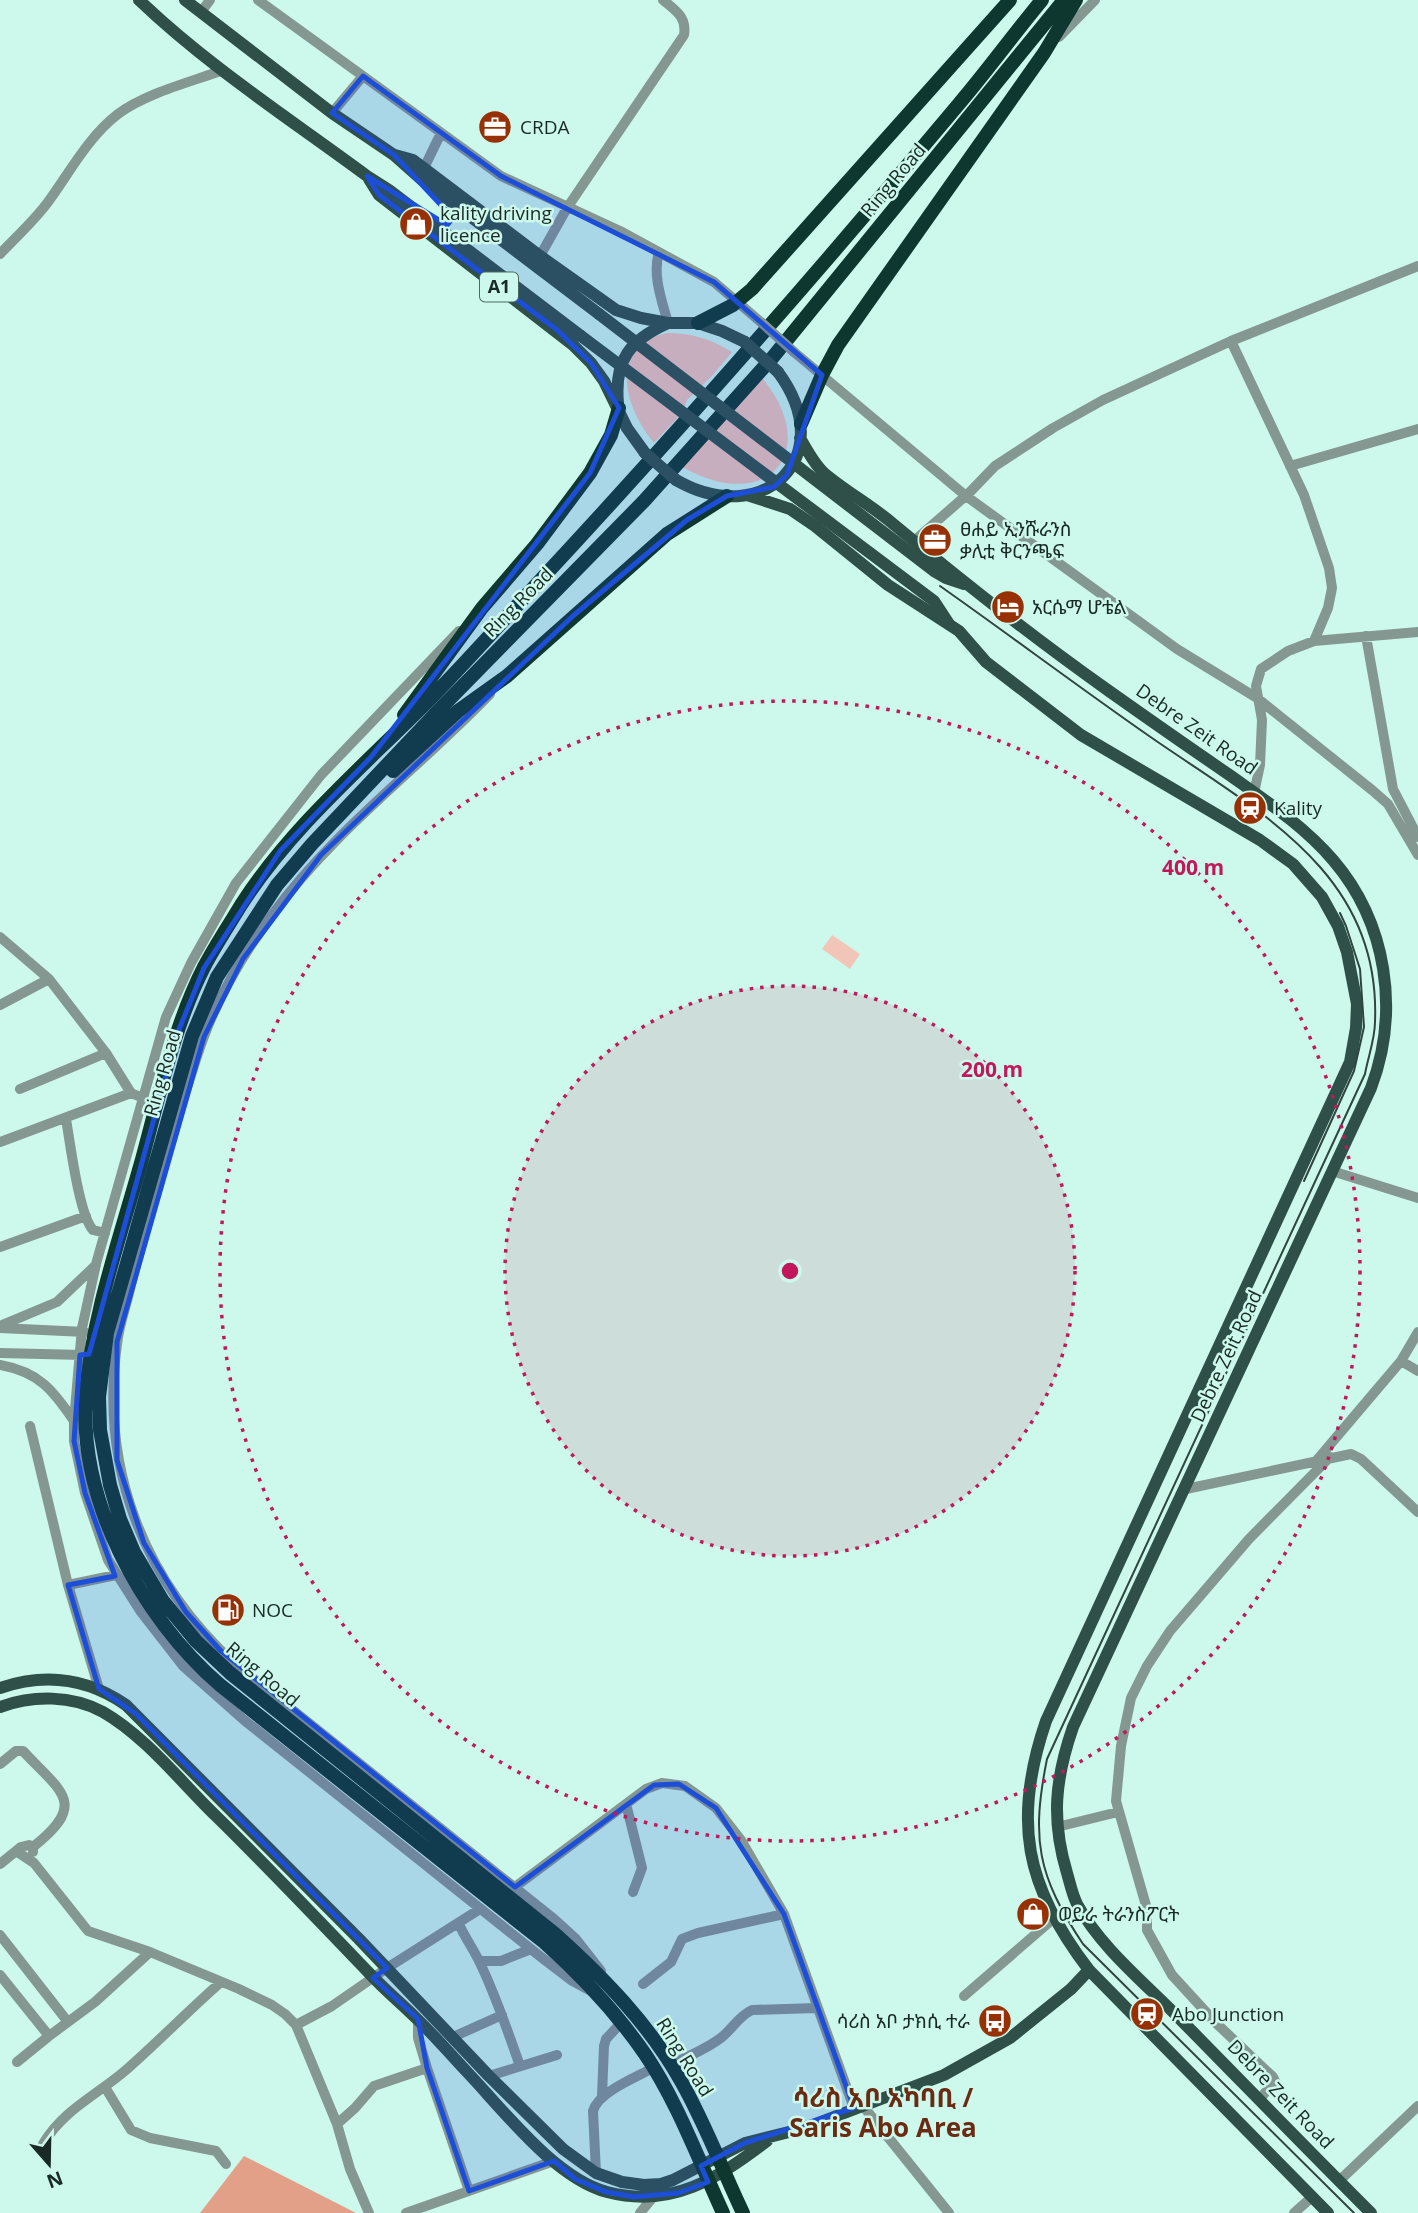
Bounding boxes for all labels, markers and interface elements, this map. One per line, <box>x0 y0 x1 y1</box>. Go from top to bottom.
office icon: CRDA <box>476 108 514 146</box>
place label: CRDA <box>520 114 570 140</box>
street label: Ring Road <box>855 138 931 222</box>
place label: kality driving licence <box>440 200 552 248</box>
shop icon: kality driving licence <box>397 205 435 243</box>
road number: A1 <box>480 272 518 302</box>
place label: ፀሐይ ኢንሹራንስ ቃሊቲ ቅርንጫፍ <box>960 516 1072 564</box>
office icon: ፀሐይ ኢንሹራንስ ቃሊቲ ቅርንጫፍ <box>916 521 954 559</box>
street label: Ring Road <box>477 561 559 643</box>
hotel icon: አርሴማ ሆቴል <box>989 588 1027 626</box>
place label: አርሴማ ሆቴል <box>1032 594 1127 620</box>
street label: Debre Zeit Road <box>1131 677 1263 781</box>
station icon: Kality <box>1231 789 1269 827</box>
place label: Kality <box>1274 795 1323 821</box>
text: 400 m <box>1162 853 1224 881</box>
street label: Ring Road <box>137 1027 187 1119</box>
text: 200 m <box>961 1055 1023 1083</box>
centre of rings <box>778 1259 802 1283</box>
street label: Debre Zeit Road <box>1184 1286 1268 1426</box>
fuel station icon: NOC <box>209 1591 247 1629</box>
place label: NOC <box>252 1597 293 1623</box>
street label: Ring Road <box>221 1636 305 1712</box>
shop icon: ወይራ ትራንስፖርት <box>1014 1895 1052 1933</box>
place label: ወይራ ትራንስፖርት <box>1058 1901 1180 1927</box>
station icon: Abo Junction <box>1128 1995 1166 2033</box>
place label: Abo Junction <box>1172 2001 1284 2027</box>
bus stop icon: ሳሪስ አቦ ታክሲ ተራ <box>976 2002 1014 2040</box>
place label: ሳሪስ አቦ ታክሲ ተራ <box>837 2008 970 2034</box>
street label: Ring Road <box>650 2012 720 2102</box>
street label: Debre Zeit Road <box>1222 2034 1340 2154</box>
district label: ሳሪስ አቦ አካባቢ / Saris Abo Area <box>789 2079 977 2145</box>
north arrow <box>14 2129 84 2199</box>
text: N <box>43 2165 67 2195</box>

